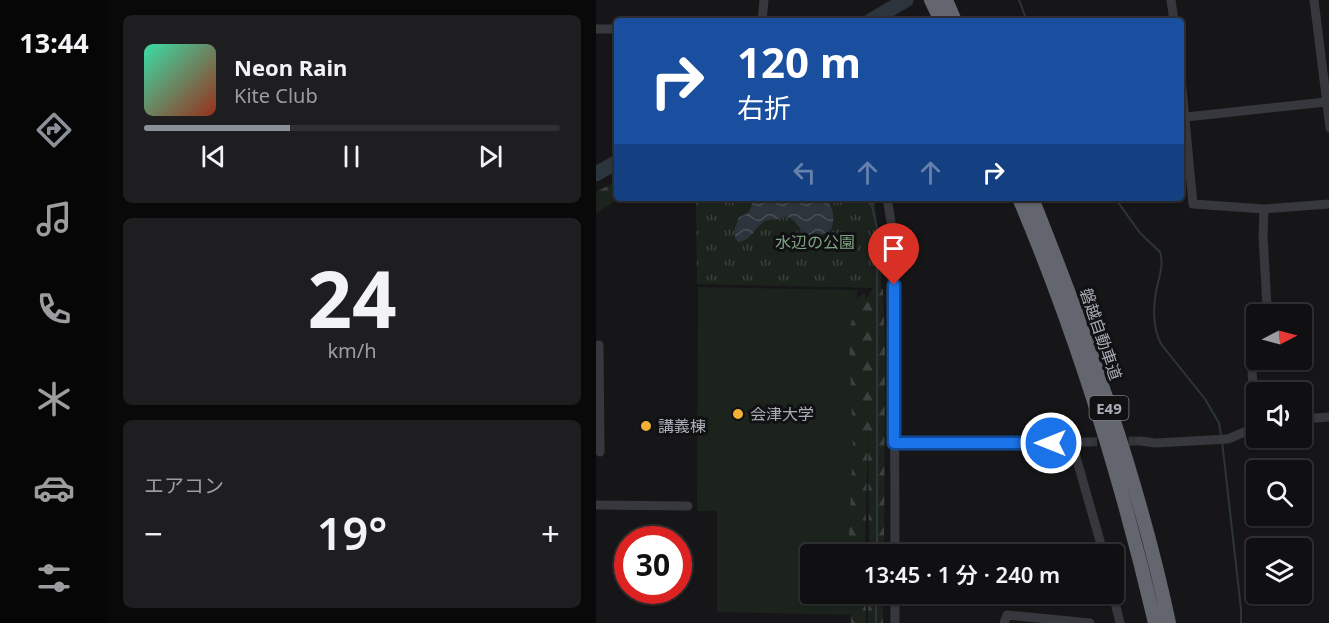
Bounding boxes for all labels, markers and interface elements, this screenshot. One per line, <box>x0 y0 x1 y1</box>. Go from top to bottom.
text: 13:44 <box>19 24 89 61</box>
text: 120 m <box>737 33 861 90</box>
icon: right <box>638 42 716 120</box>
text: Neon Rain <box>234 52 347 82</box>
text: Kite Club <box>234 82 318 109</box>
text: 右折 <box>737 89 791 126</box>
icon: directions <box>33 109 75 151</box>
icon: previous <box>197 140 230 173</box>
icon: pause <box>335 140 368 173</box>
icon: next <box>474 140 507 173</box>
icon: left <box>788 156 821 189</box>
icon: ahead <box>851 156 884 189</box>
icon: ahead <box>914 156 947 189</box>
icon: right <box>977 156 1010 189</box>
icon: music <box>33 198 75 240</box>
pin <box>868 223 919 285</box>
park label: 水辺の公園 <box>775 231 855 253</box>
icon: arrive <box>877 232 910 265</box>
text: 24 <box>307 245 397 351</box>
street label: 磐越自動車道 <box>1075 285 1127 383</box>
icon: phone <box>33 288 75 330</box>
north arrow <box>1246 304 1312 370</box>
map controls <box>1246 304 1312 604</box>
text: km/h <box>327 337 377 364</box>
icon: climate <box>33 378 75 420</box>
button: sound <box>1246 382 1312 448</box>
road number: E49 <box>1090 396 1128 420</box>
place label: 会津大学 <box>750 403 814 425</box>
marker: 会津大学 <box>731 407 745 421</box>
position arrow <box>1019 411 1083 475</box>
place label: 講義棟 <box>658 415 706 437</box>
marker: 講義棟 <box>639 419 653 433</box>
button: search <box>1246 460 1312 526</box>
icon: car <box>33 467 75 509</box>
text: エアコン <box>144 472 224 499</box>
text: 19° <box>317 502 387 563</box>
text: − <box>144 511 163 556</box>
text: + <box>541 511 560 556</box>
speed limit sign: 30 <box>614 526 692 604</box>
button: layers <box>1246 538 1312 604</box>
icon: filters <box>33 557 75 599</box>
text: 13:45 · 1 分 · 240 m <box>864 559 1060 589</box>

